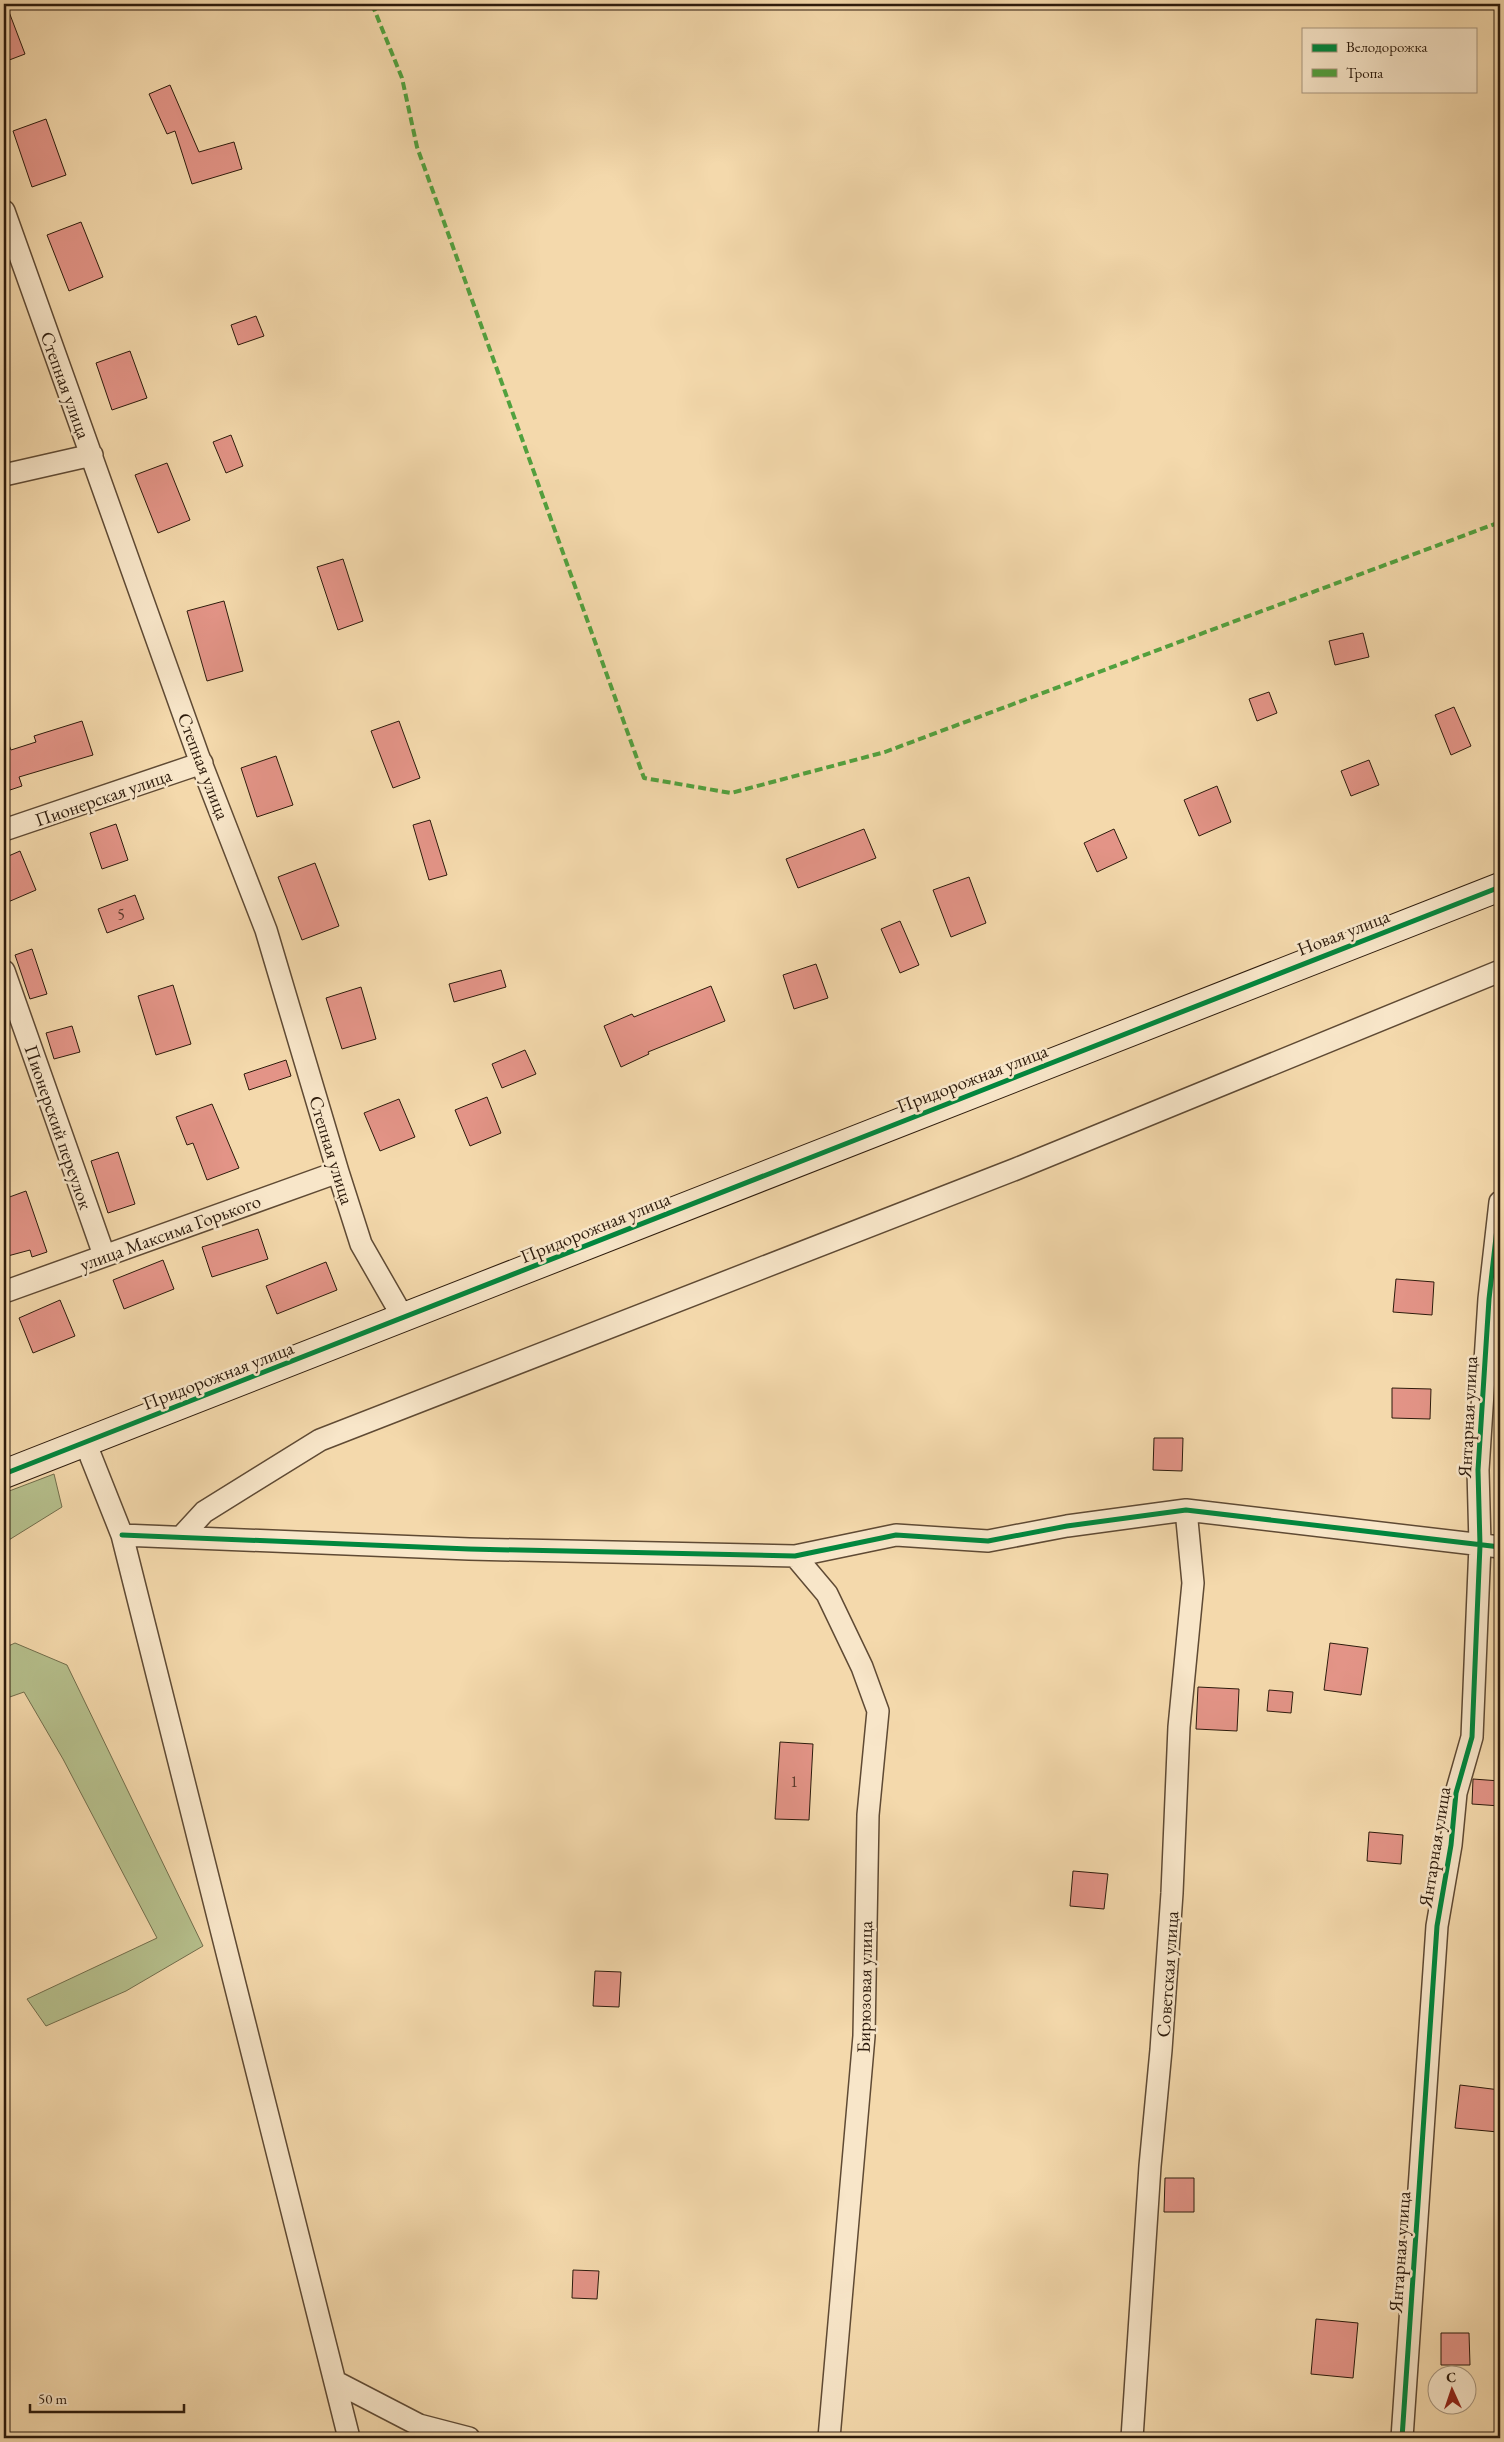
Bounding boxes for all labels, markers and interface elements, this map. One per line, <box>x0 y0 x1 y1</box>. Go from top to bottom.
legend <box>1302 28 1476 92</box>
text: Велодорожка <box>1346 37 1427 56</box>
text: Тропа <box>1346 63 1383 82</box>
street label: Степная улица <box>35 328 97 443</box>
street label: Степная улица <box>172 709 235 824</box>
street label: Пионерская улица <box>32 762 175 833</box>
street label: Новая улица <box>1293 903 1393 962</box>
house number: 5 <box>117 904 125 925</box>
street label: Придорожная улица <box>893 1038 1052 1119</box>
street label: Пионерский переулок <box>19 1042 98 1213</box>
street label: Степная улица <box>303 1093 360 1208</box>
street label: Придорожная улица <box>516 1186 674 1269</box>
street label: улица Максима Горького <box>76 1188 264 1277</box>
street label: Придорожная улица <box>139 1335 298 1416</box>
street label: Янтарная улица <box>1452 1355 1483 1480</box>
house number: 1 <box>790 1771 798 1792</box>
street label: Янтарная улица <box>1412 1784 1456 1910</box>
street label: Советская улица <box>1151 1910 1184 2038</box>
street label: Бирюзовая улица <box>851 1920 878 2053</box>
street label: Янтарная улица <box>1383 2190 1416 2315</box>
north arrow <box>1426 2364 1476 2414</box>
text: С <box>1446 2368 1457 2386</box>
scale bar <box>30 2382 184 2414</box>
text: 50 m <box>38 2389 67 2408</box>

